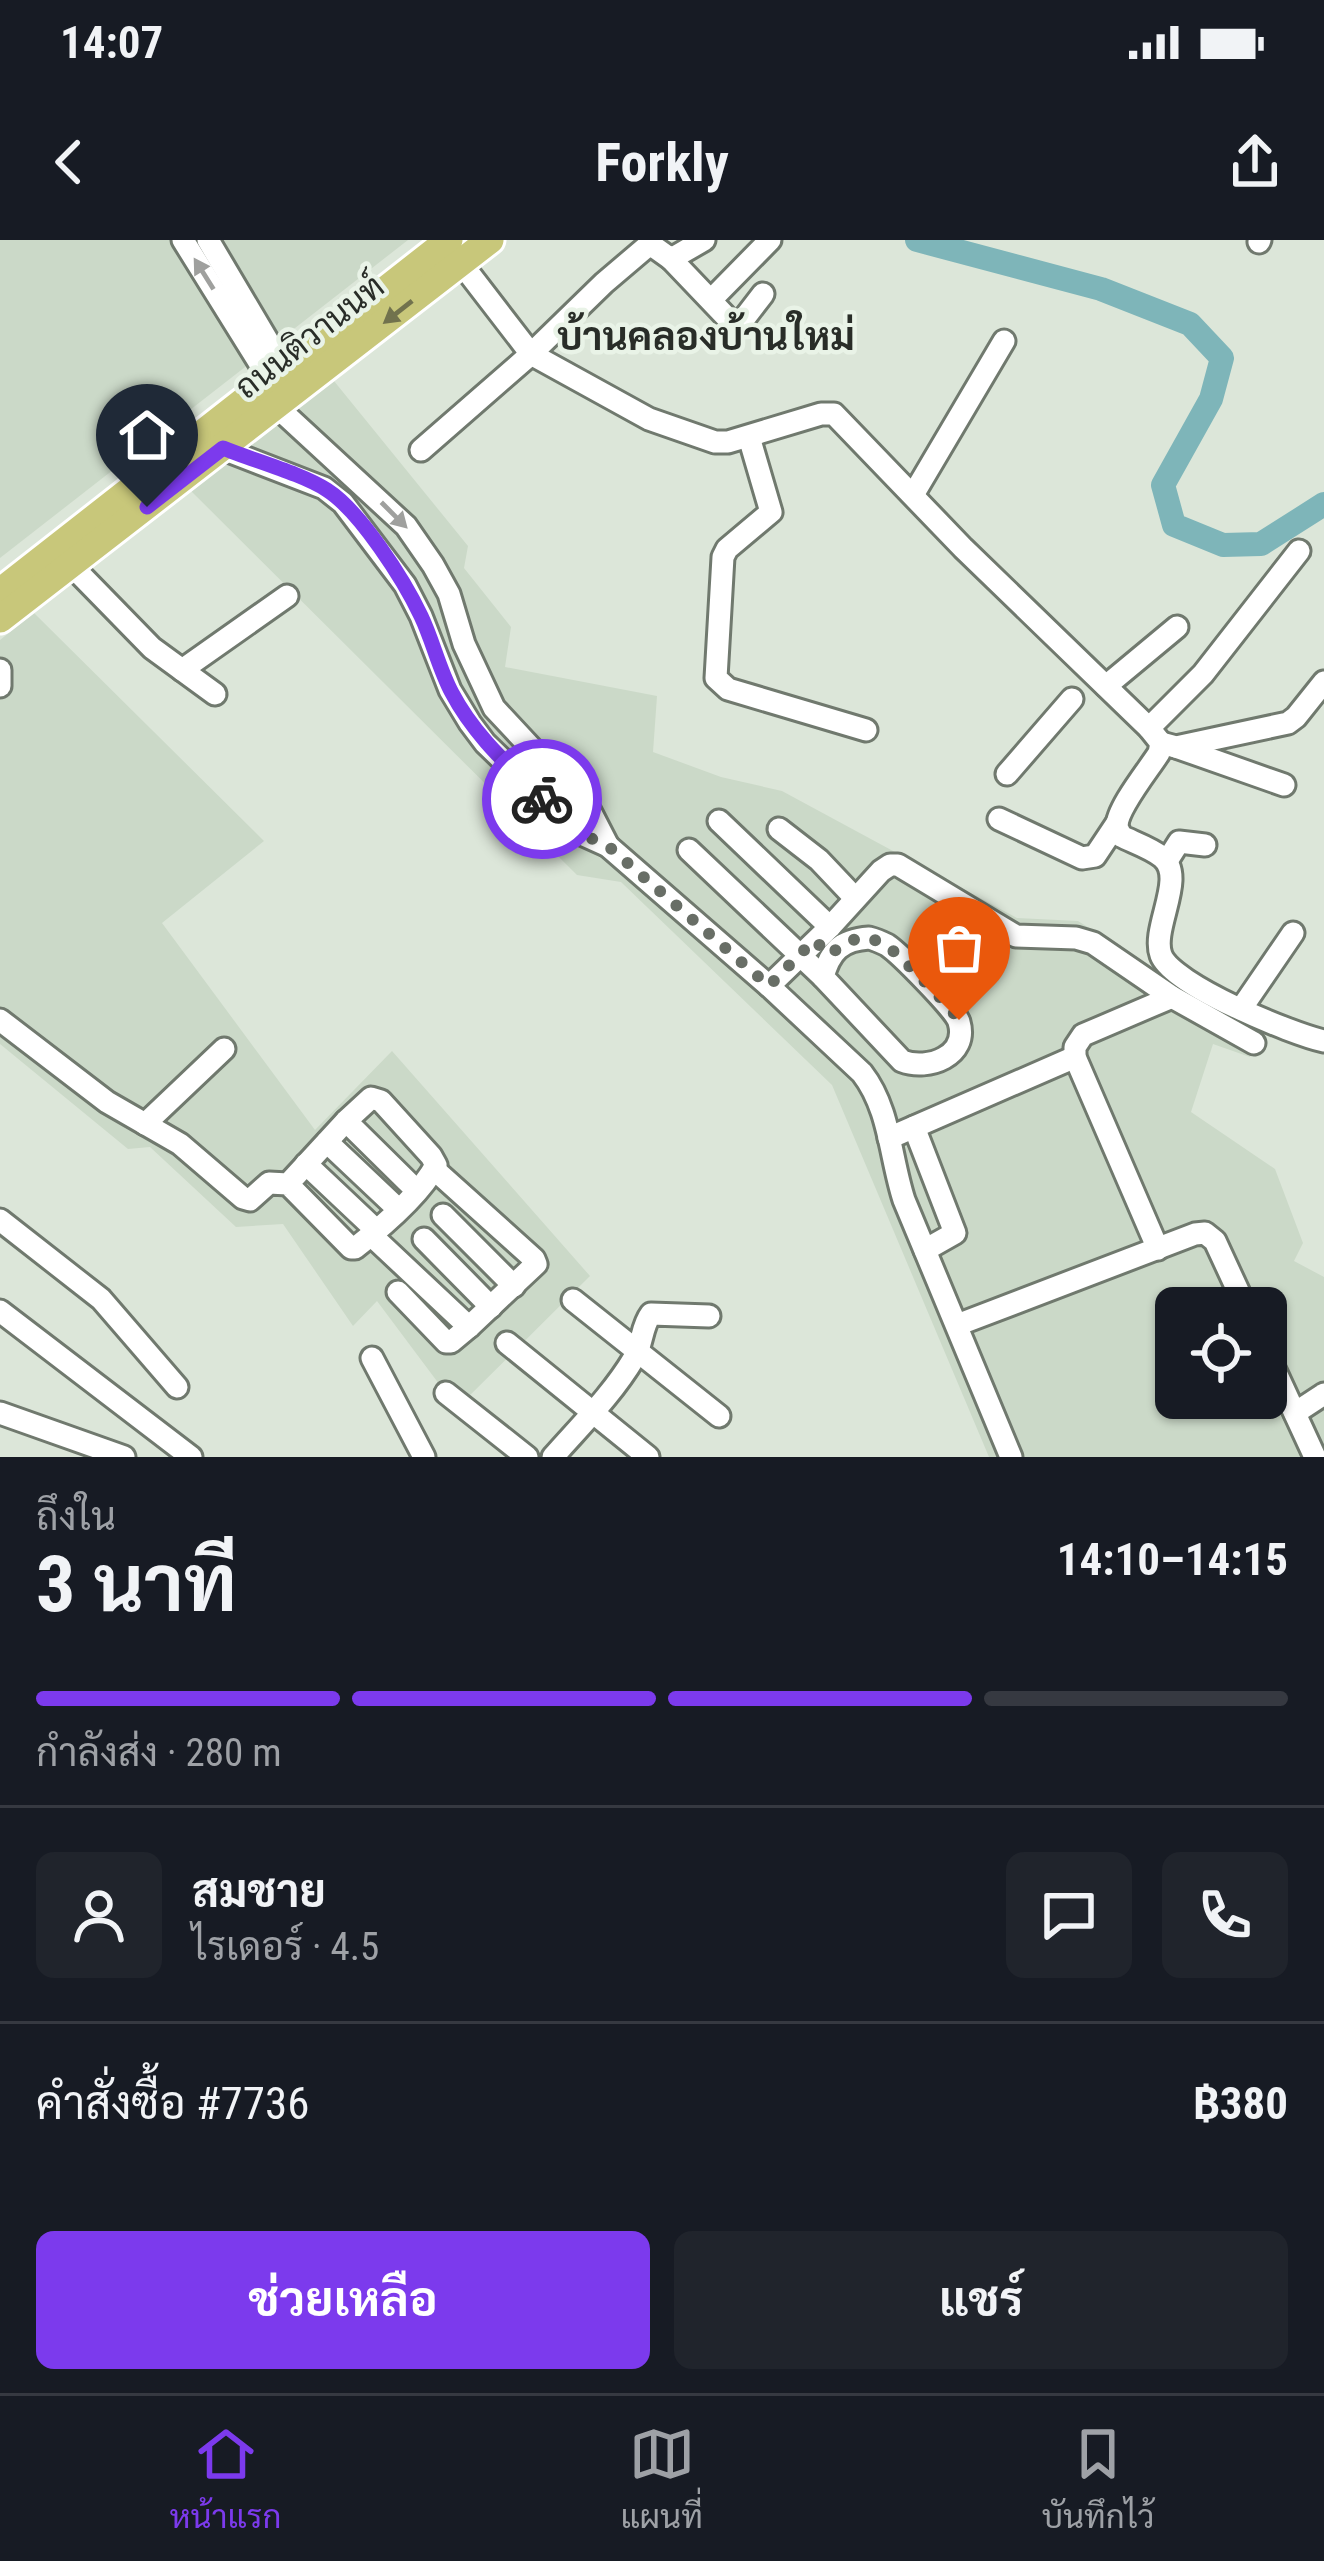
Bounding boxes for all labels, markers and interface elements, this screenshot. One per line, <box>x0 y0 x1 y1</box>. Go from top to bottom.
text: 14:07 <box>60 16 163 69</box>
icon: back <box>36 129 102 195</box>
icon: share <box>1222 129 1288 195</box>
text: Forkly <box>595 131 729 194</box>
one-way arrow <box>194 258 216 291</box>
street label: ถนนติวานนท์ <box>227 266 391 407</box>
one-way arrow <box>383 299 414 324</box>
district label: บ้านคลองบ้านใหม่ <box>557 310 855 360</box>
pin <box>96 384 198 507</box>
icon: home <box>114 402 180 468</box>
one-way arrow <box>380 501 408 529</box>
courier <box>482 739 602 859</box>
icon: bike <box>509 766 575 832</box>
pin <box>908 897 1010 1020</box>
icon: bag <box>926 915 992 981</box>
map controls <box>1155 1287 1287 1419</box>
button: locate <box>1155 1287 1287 1419</box>
text: ถึงใน <box>36 1494 116 1540</box>
text: 14:10–14:15 <box>1057 1533 1288 1586</box>
text: 3 นาที <box>36 1539 237 1630</box>
text: กำลังส่ง · 280 m <box>36 1730 282 1776</box>
button: person <box>36 1852 162 1978</box>
button: chat <box>1006 1852 1132 1978</box>
button: phone <box>1162 1852 1288 1978</box>
text: สมชาย <box>192 1865 326 1918</box>
text: ไรเดอร์ · 4.5 <box>192 1924 379 1970</box>
text: คำสั่งซื้อ #7736 <box>36 2077 309 2130</box>
text: ฿380 <box>1193 2077 1288 2130</box>
button: ช่วยเหลือ <box>36 2231 650 2369</box>
button: แชร์ <box>674 2231 1288 2369</box>
tab: หน้าแรก <box>169 2421 282 2536</box>
tab: แผนที่ <box>620 2421 703 2536</box>
tab: บันทึกไว้ <box>1042 2421 1155 2536</box>

